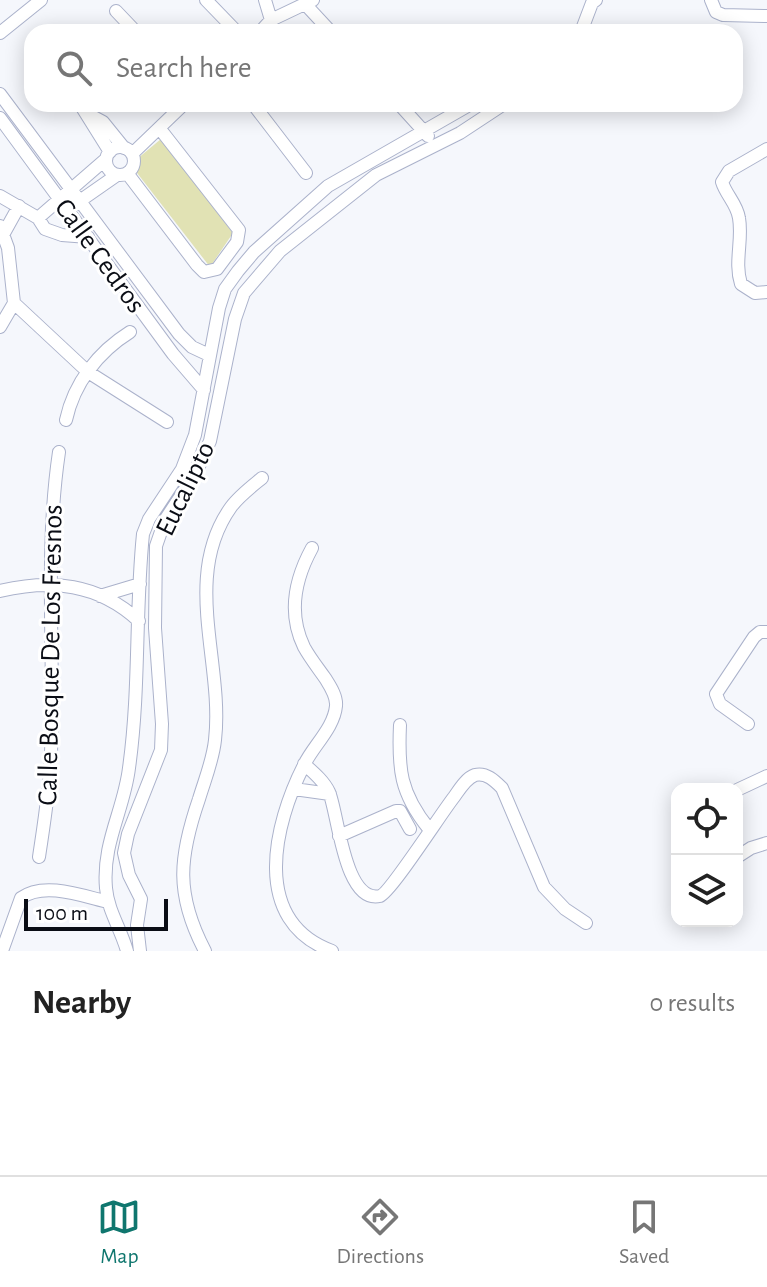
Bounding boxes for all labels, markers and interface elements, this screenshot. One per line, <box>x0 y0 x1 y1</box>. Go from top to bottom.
search box <box>24 24 743 112</box>
icon: search <box>52 46 96 90</box>
text: Search here <box>116 53 252 83</box>
street label: Calle Cedros <box>49 194 150 318</box>
street label: Eucalipto <box>151 437 220 540</box>
street label: Calle Bosque De Los Fresnos <box>34 504 68 806</box>
map controls <box>671 783 743 927</box>
button: locate <box>671 783 743 855</box>
button: layers <box>671 855 743 927</box>
scale bar <box>24 895 168 931</box>
text: 100 m <box>36 902 88 924</box>
text: Nearby <box>32 986 131 1020</box>
text: 0 results <box>649 990 735 1016</box>
tab: Map <box>97 1195 141 1269</box>
tab: Directions <box>336 1195 424 1269</box>
tab: Saved <box>619 1195 669 1269</box>

